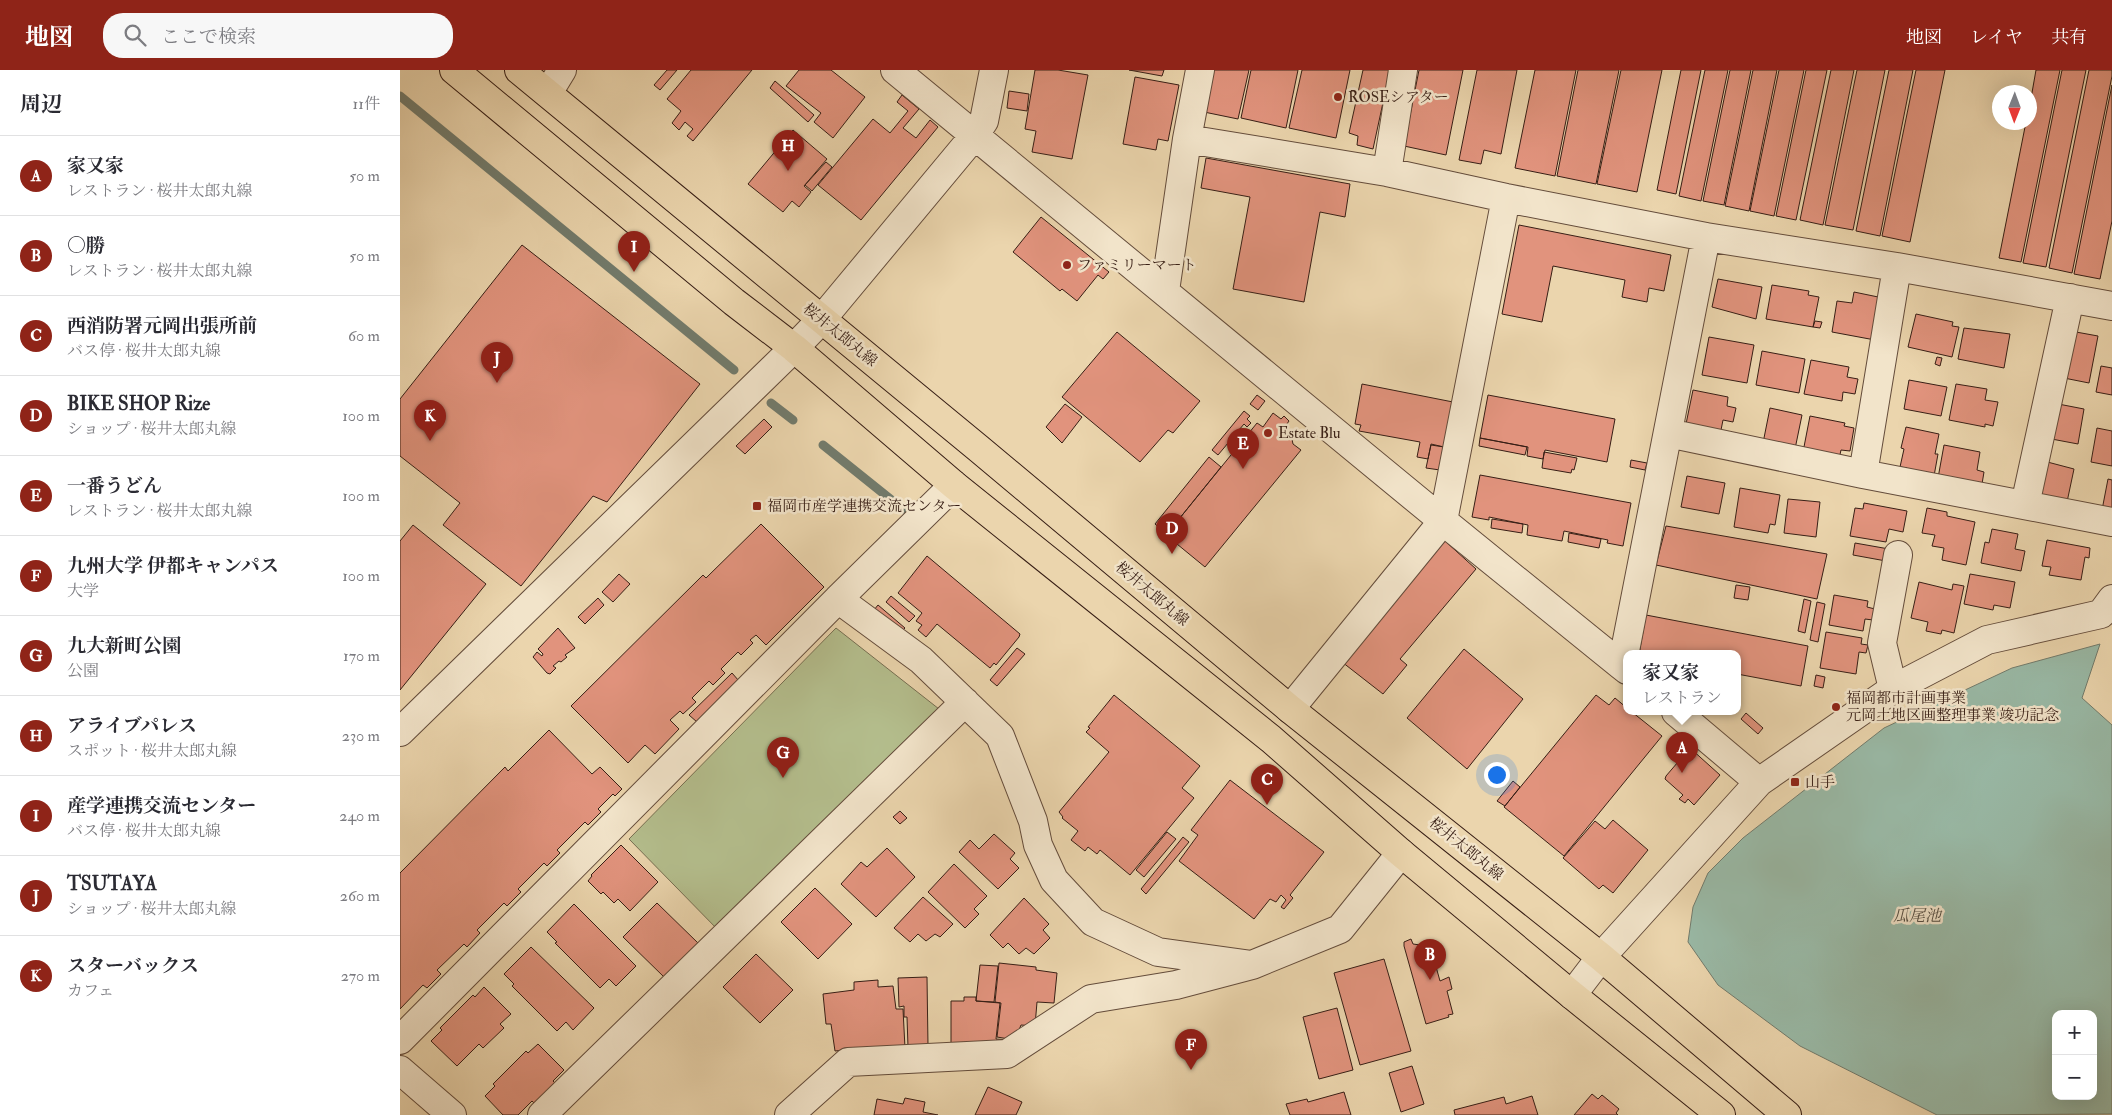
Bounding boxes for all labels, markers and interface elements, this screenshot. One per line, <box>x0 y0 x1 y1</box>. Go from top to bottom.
search box <box>103 13 453 58</box>
icon: search <box>121 21 149 49</box>
text: 地図 <box>25 22 73 53</box>
text: ここで検索 <box>161 25 256 49</box>
text: 地図 <box>1906 26 1942 49</box>
text: レイヤ <box>1970 26 2023 49</box>
text: 共有 <box>2051 26 2087 49</box>
north arrow <box>1992 85 2037 130</box>
place label: ROSEシアター <box>1348 88 1449 107</box>
text: 周辺 <box>20 91 62 118</box>
marker: ROSEシアター <box>1332 91 1344 103</box>
text: 11件 <box>353 94 380 114</box>
pin: H <box>772 130 804 171</box>
text: 家又家 <box>67 154 124 178</box>
text: A <box>31 166 41 186</box>
text: 50 m <box>349 166 380 186</box>
text: レストラン · 桜井太郎丸線 <box>67 181 252 201</box>
pin: I <box>618 231 650 272</box>
text: ○勝 <box>67 234 105 258</box>
text: B <box>31 246 41 266</box>
text: 50 m <box>349 246 380 266</box>
place label: ファミリーマート <box>1077 256 1197 275</box>
marker: ファミリーマート <box>1061 259 1073 271</box>
text: レストラン · 桜井太郎丸線 <box>67 261 252 281</box>
street label: 桜井太郎丸線 <box>799 299 881 371</box>
text: 西消防署元岡出張所前 <box>67 314 257 338</box>
text: C <box>30 326 42 346</box>
text: 60 m <box>348 326 380 346</box>
text: バス停 · 桜井太郎丸線 <box>67 341 221 361</box>
pin: J <box>481 342 513 383</box>
text: BIKE SHOP Rize <box>67 392 210 416</box>
pin: K <box>414 400 446 441</box>
text: D <box>29 406 43 426</box>
text: 100 m <box>342 406 380 426</box>
text: ショップ · 桜井太郎丸線 <box>67 419 237 439</box>
place label: Estate Blu <box>1278 424 1341 443</box>
marker: Estate Blu <box>1262 427 1274 439</box>
pin: E <box>1227 428 1259 469</box>
text: 一番うどん <box>67 474 162 498</box>
text: E <box>30 486 42 506</box>
text: 100 m <box>342 486 380 506</box>
place label: 福岡市産学連携交流センター <box>767 497 961 516</box>
marker: 福岡市産学連携交流センター <box>751 500 763 512</box>
text: レストラン · 桜井太郎丸線 <box>67 501 252 521</box>
pin: D <box>1156 513 1188 554</box>
text: 九州大学 伊都キャンパス <box>67 554 279 578</box>
street label: 桜井太郎丸線 <box>1111 558 1193 630</box>
text: F <box>31 566 41 586</box>
text: 100 m <box>342 566 380 586</box>
text: 大学 <box>67 581 99 601</box>
text: 九大新町公園 <box>67 634 181 658</box>
text: G <box>29 646 43 666</box>
text: 170 m <box>343 646 380 666</box>
popup <box>1623 650 1741 715</box>
text: 公園 <box>67 661 99 681</box>
text: 家又家 <box>1642 661 1699 685</box>
text: レストラン <box>1642 688 1722 708</box>
place label: 福岡都市計画事業 元岡土地区画整理事業 竣功記念 <box>1846 689 2059 725</box>
marker: 福岡都市計画事業 元岡土地区画整理事業 竣功記念 <box>1830 701 1842 713</box>
text: アライブパレス <box>67 714 197 738</box>
text: H <box>29 726 43 746</box>
text: 230 m <box>342 726 380 746</box>
pin: A <box>1666 732 1698 773</box>
pin: G <box>767 737 799 778</box>
text: スポット · 桜井太郎丸線 <box>67 741 237 761</box>
your location <box>1484 762 1510 788</box>
pin: C <box>1251 764 1283 805</box>
place label: 山手 <box>1805 773 1835 792</box>
marker: 山手 <box>1789 776 1801 788</box>
text: 産学連携交流センター <box>67 794 256 818</box>
text: I <box>33 806 39 826</box>
text: 240 m <box>339 806 380 826</box>
street label: 桜井太郎丸線 <box>1425 813 1507 885</box>
text: バス停 · 桜井太郎丸線 <box>67 821 221 841</box>
text: TSUTAYA <box>67 872 157 896</box>
text: J <box>33 886 39 906</box>
text: 260 m <box>340 886 380 906</box>
text: ショップ · 桜井太郎丸線 <box>67 899 237 919</box>
water label: 瓜尾池 <box>1893 906 1943 926</box>
pin: B <box>1414 939 1446 980</box>
text: スターバックス <box>67 954 199 978</box>
text: K <box>30 966 42 986</box>
text: 270 m <box>341 966 380 986</box>
text: カフェ <box>67 981 114 1001</box>
map controls <box>2052 1010 2097 1100</box>
button: + <box>2052 1010 2097 1055</box>
pin: F <box>1175 1029 1207 1070</box>
button: − <box>2052 1055 2097 1100</box>

